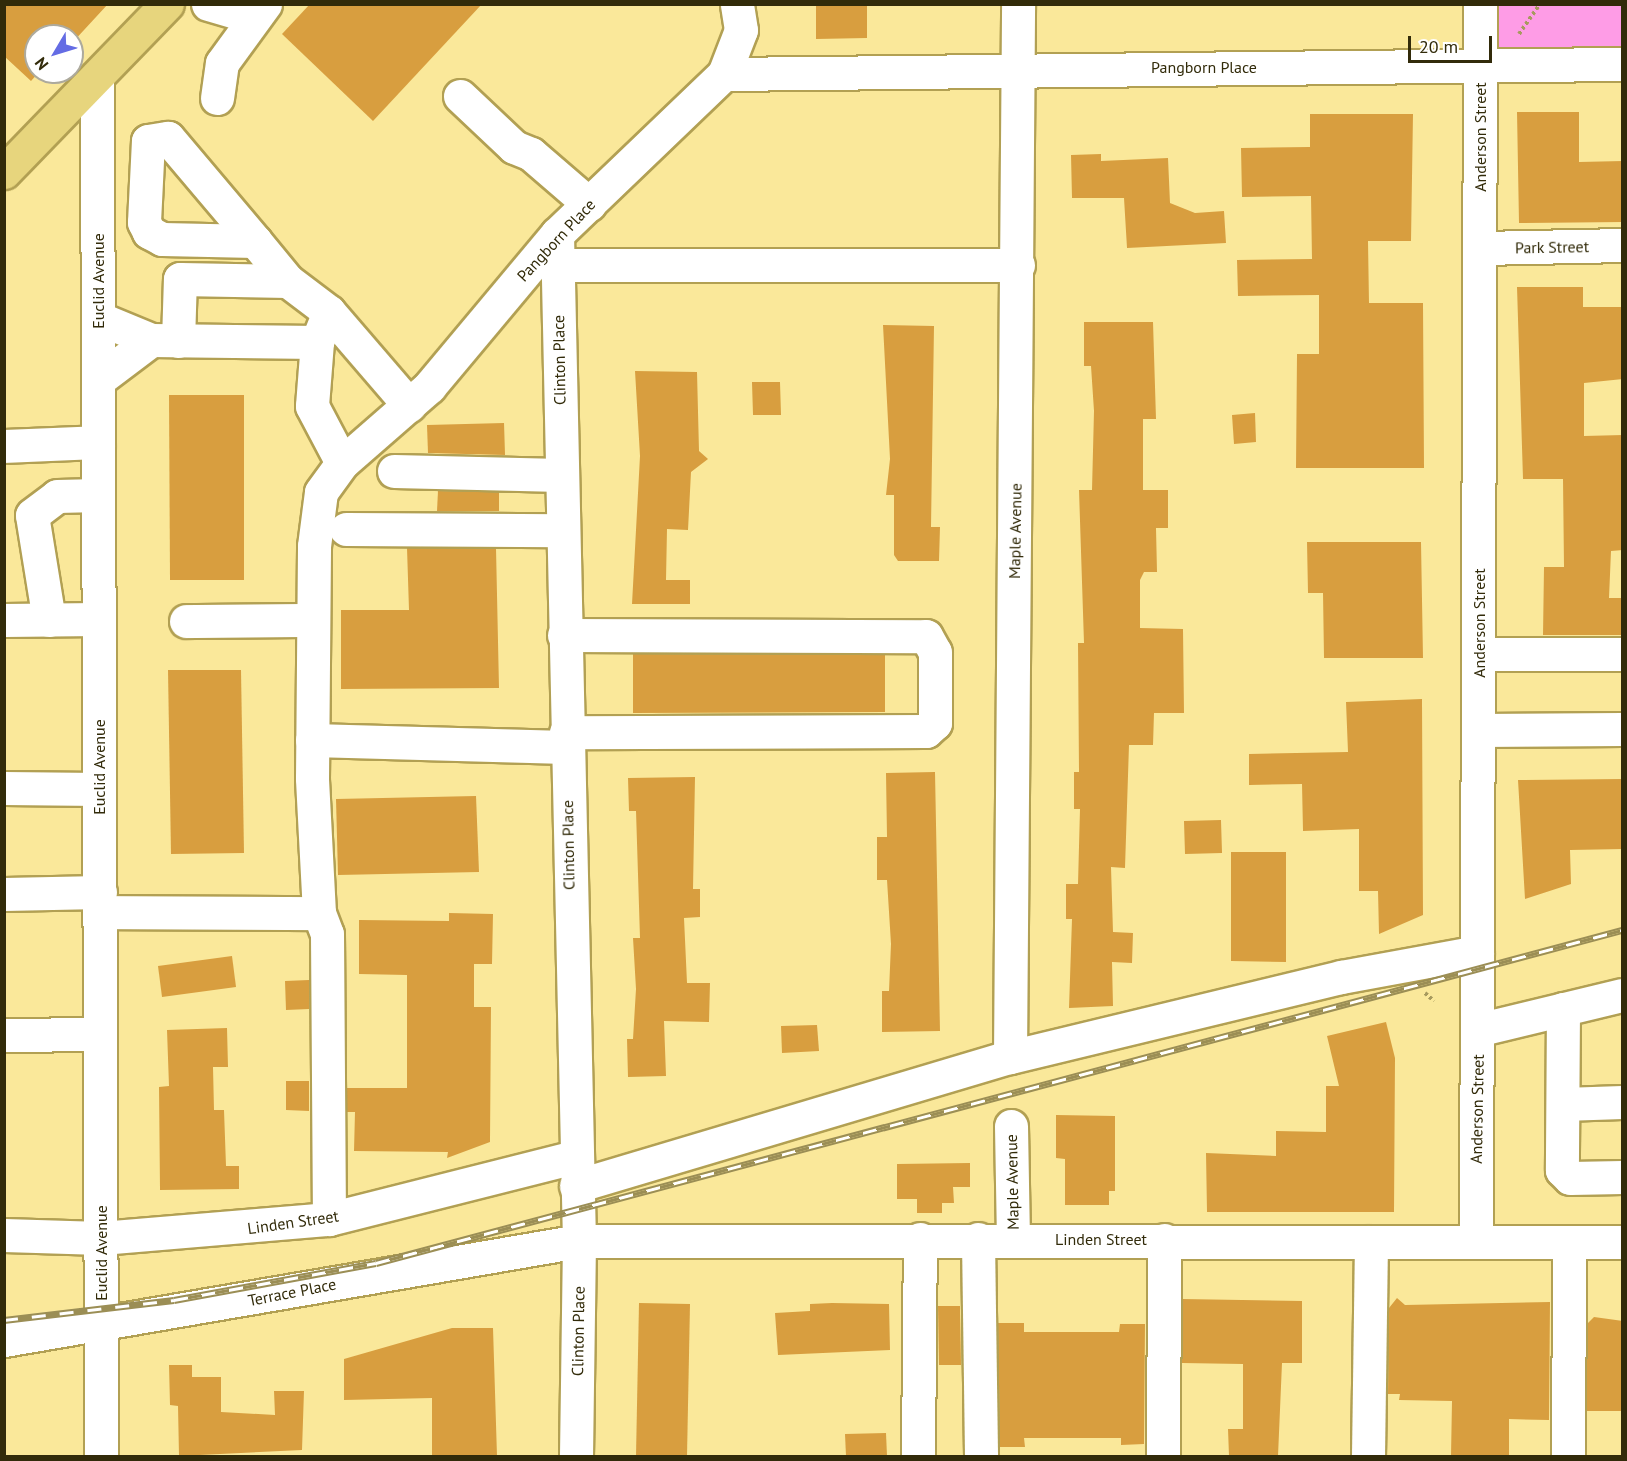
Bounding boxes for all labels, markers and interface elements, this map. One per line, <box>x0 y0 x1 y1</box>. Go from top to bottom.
north arrow <box>24 24 84 84</box>
scale bar <box>1411 24 1495 62</box>
text: 20 m <box>1419 35 1458 58</box>
text: N <box>30 54 53 74</box>
street label: Pangborn Place <box>1151 57 1257 77</box>
street label: Anderson Street <box>1470 82 1490 192</box>
street label: Pangborn Place <box>513 195 599 285</box>
street label: Euclid Avenue <box>88 233 108 329</box>
street label: Park Street <box>1515 237 1589 257</box>
street label: Clinton Place <box>549 315 569 405</box>
street label: Maple Avenue <box>1005 483 1025 579</box>
street label: Anderson Street <box>1469 568 1489 678</box>
street label: Euclid Avenue <box>89 719 109 815</box>
street label: Clinton Place <box>558 800 578 890</box>
street label: Anderson Street <box>1466 1054 1488 1164</box>
street label: Maple Avenue <box>1002 1134 1022 1230</box>
street label: Euclid Avenue <box>91 1205 111 1301</box>
street label: Linden Street <box>246 1206 340 1238</box>
street label: Linden Street <box>1055 1229 1147 1249</box>
street label: Terrace Place <box>246 1274 338 1310</box>
street label: Clinton Place <box>568 1286 588 1376</box>

